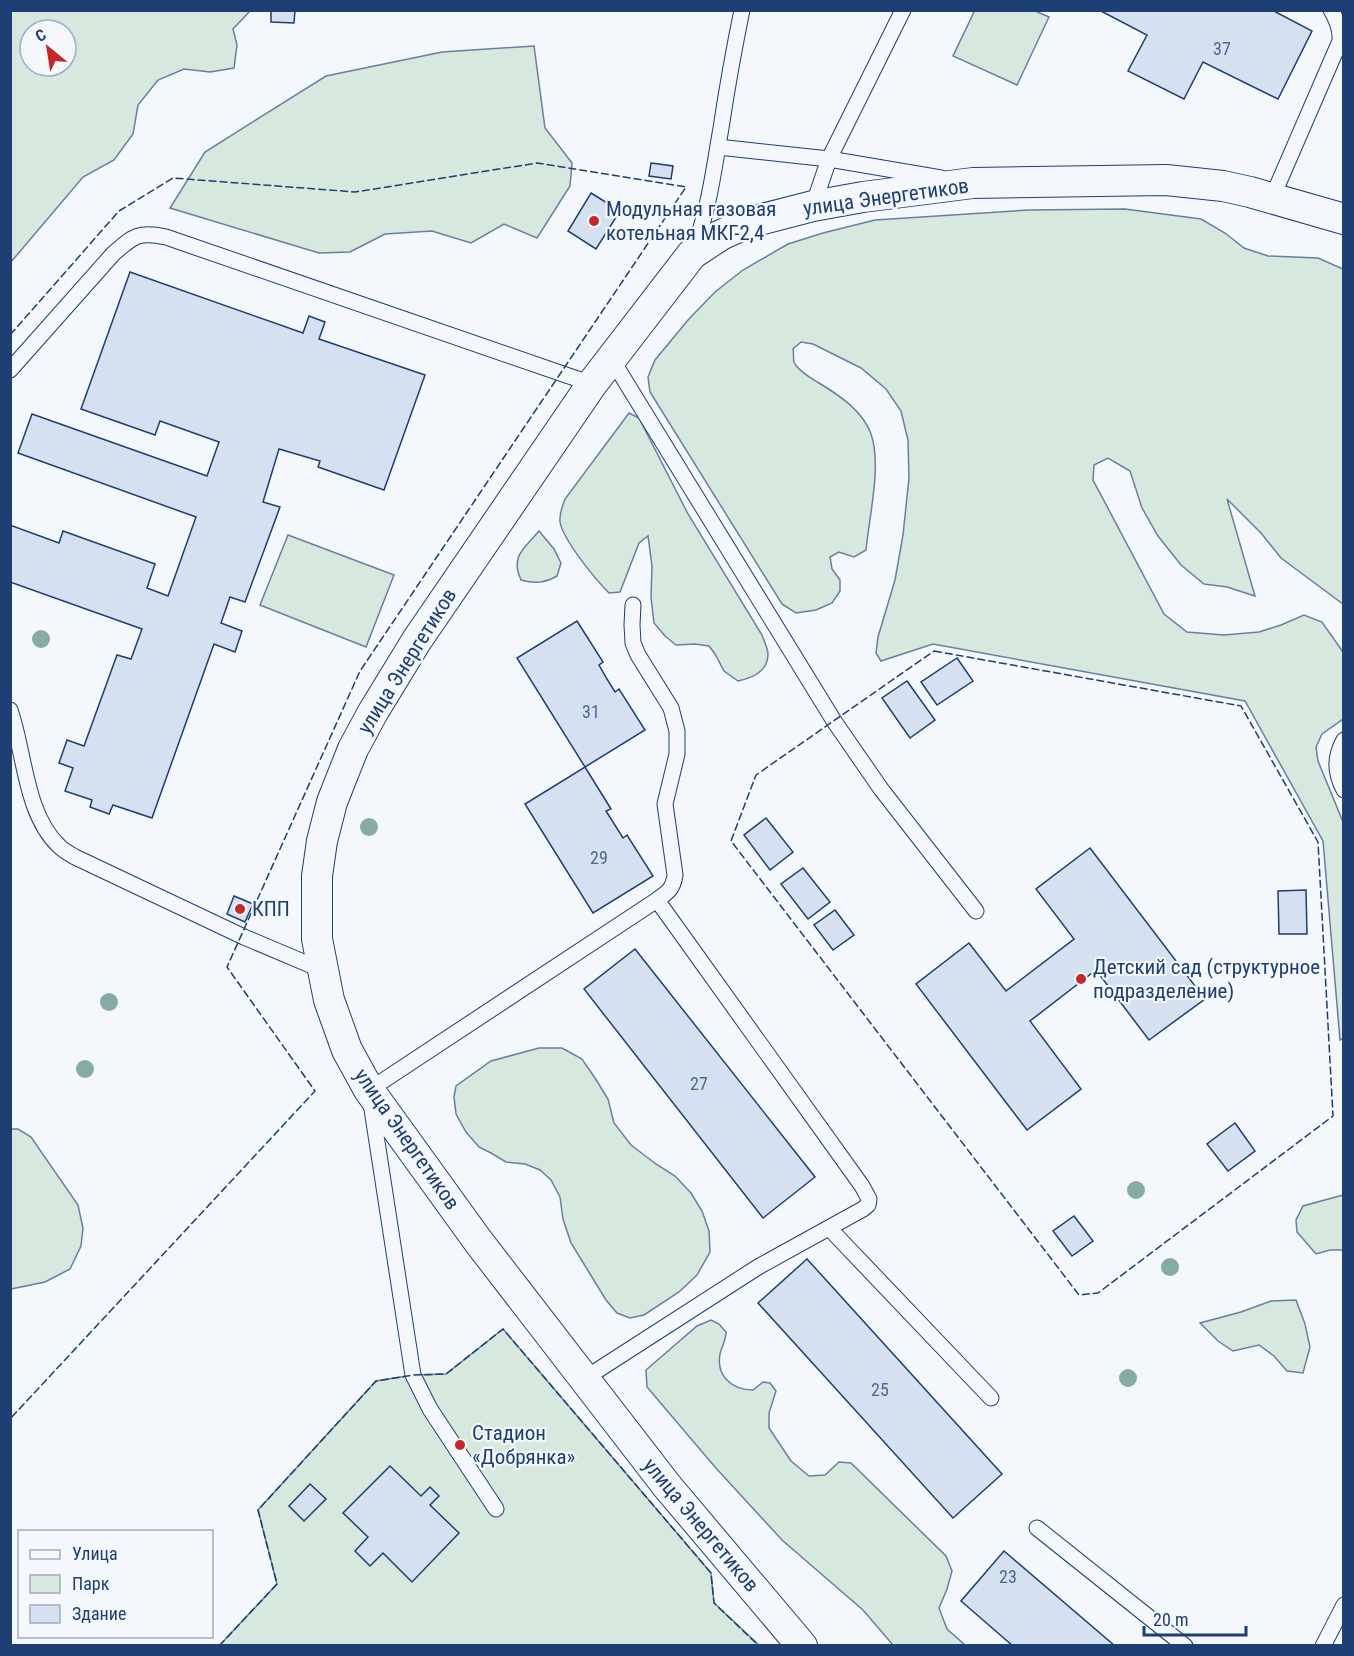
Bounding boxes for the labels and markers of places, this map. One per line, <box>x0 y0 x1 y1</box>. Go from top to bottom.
place label: Модульная газовая котельная МКГ-2,4 <box>606 197 776 245</box>
marker: Модульная газовая котельная МКГ-2,4 <box>587 214 601 228</box>
place label: КПП <box>252 897 290 921</box>
marker: КПП <box>233 902 247 916</box>
place label: Детский сад (структурное подразделение) <box>1093 955 1320 1003</box>
marker: Детский сад (структурное подразделение) <box>1074 972 1088 986</box>
place label: Стадион «Добрянка» <box>472 1421 576 1469</box>
marker: Стадион «Добрянка» <box>453 1438 467 1452</box>

